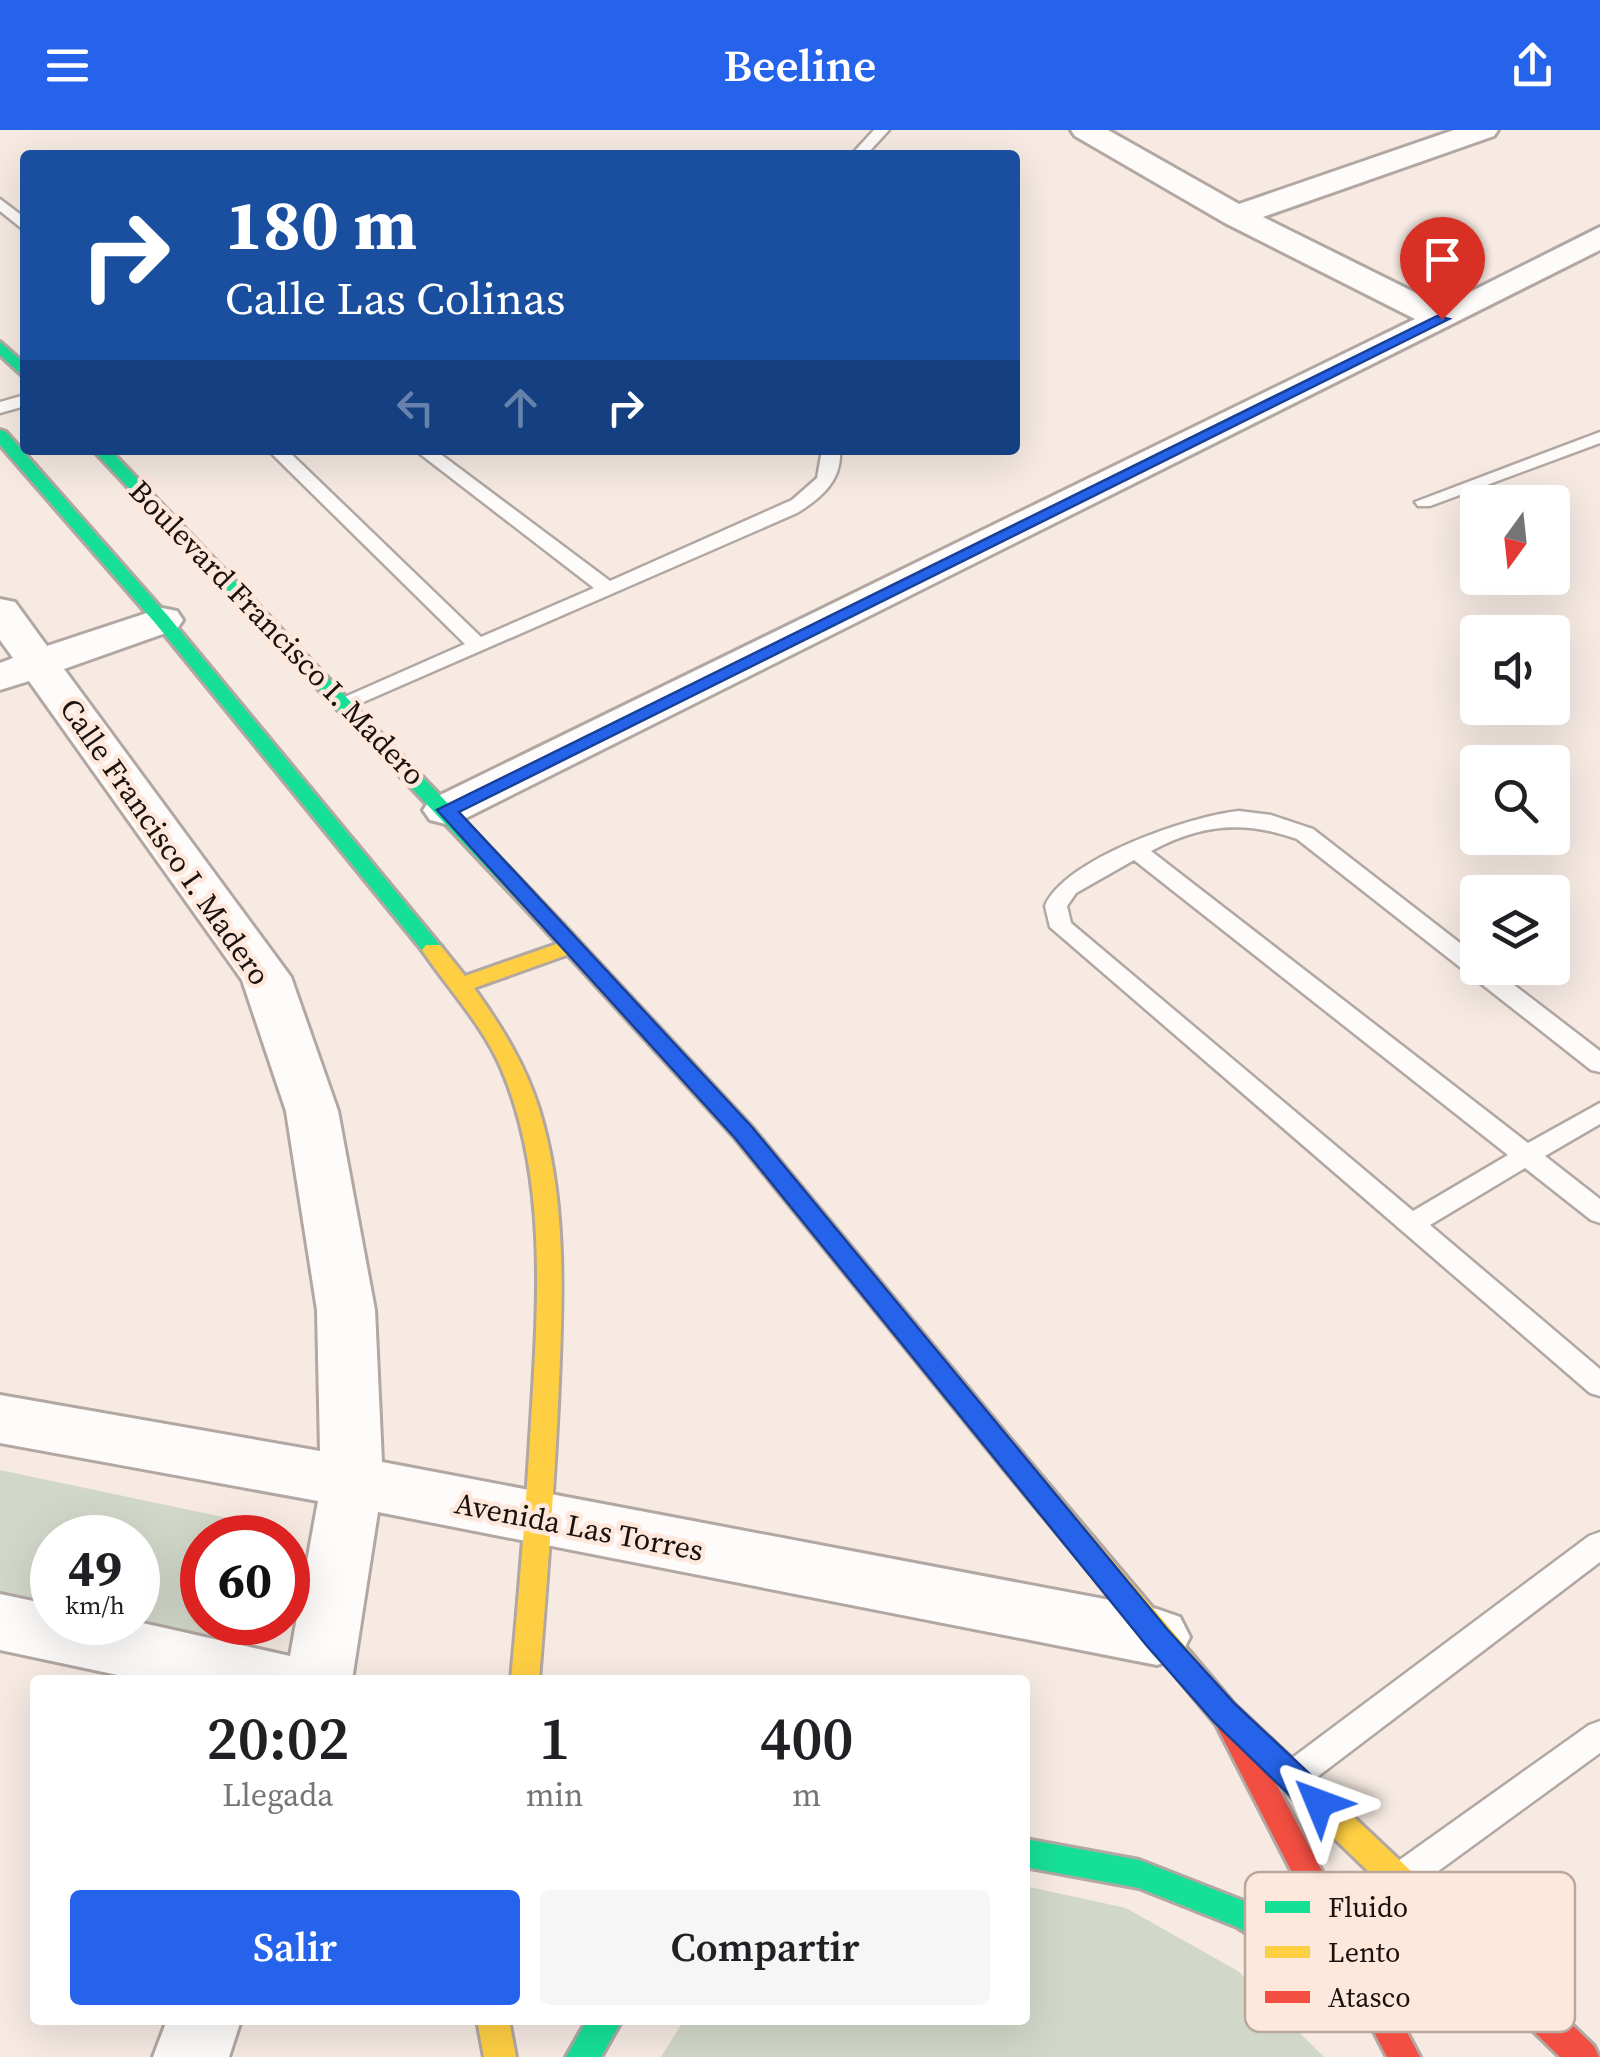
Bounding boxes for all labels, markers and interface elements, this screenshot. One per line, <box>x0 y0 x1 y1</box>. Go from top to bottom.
text: Beeline <box>723 34 877 96</box>
icon: menu <box>40 38 95 93</box>
icon: share <box>1505 38 1560 93</box>
text: 180 m <box>225 176 417 272</box>
icon: right <box>60 190 190 320</box>
pin <box>1400 217 1485 320</box>
icon: arrive <box>1415 232 1470 287</box>
text: Calle Las Colinas <box>225 267 565 329</box>
icon: left <box>388 380 443 435</box>
icon: ahead <box>493 380 548 435</box>
icon: right <box>598 380 653 435</box>
street label: Boulevard Francisco I. Madero <box>120 471 434 794</box>
north arrow <box>1460 485 1570 595</box>
map controls <box>1460 485 1570 985</box>
button: sound <box>1460 615 1570 725</box>
street label: Calle Francisco I. Madero <box>51 690 280 993</box>
button: search <box>1460 745 1570 855</box>
button: layers <box>1460 875 1570 985</box>
street label: Avenida Las Torres <box>451 1482 707 1571</box>
speed limit sign: 60 <box>180 1515 310 1645</box>
text: 49 <box>68 1533 122 1602</box>
text: km/h <box>65 1588 125 1622</box>
text: 20:02 <box>206 1697 349 1779</box>
text: 1 <box>539 1697 570 1779</box>
text: 400 <box>760 1697 854 1779</box>
position arrow <box>1267 1751 1371 1855</box>
text: Llegada <box>222 1773 333 1817</box>
text: min <box>526 1773 583 1817</box>
text: m <box>792 1773 821 1817</box>
legend <box>1245 1872 1575 2032</box>
text: Fluido <box>1328 1888 1408 1926</box>
button: Salir <box>70 1890 520 2005</box>
button: Compartir <box>540 1890 990 2005</box>
text: Lento <box>1328 1933 1400 1971</box>
text: Atasco <box>1328 1978 1411 2016</box>

